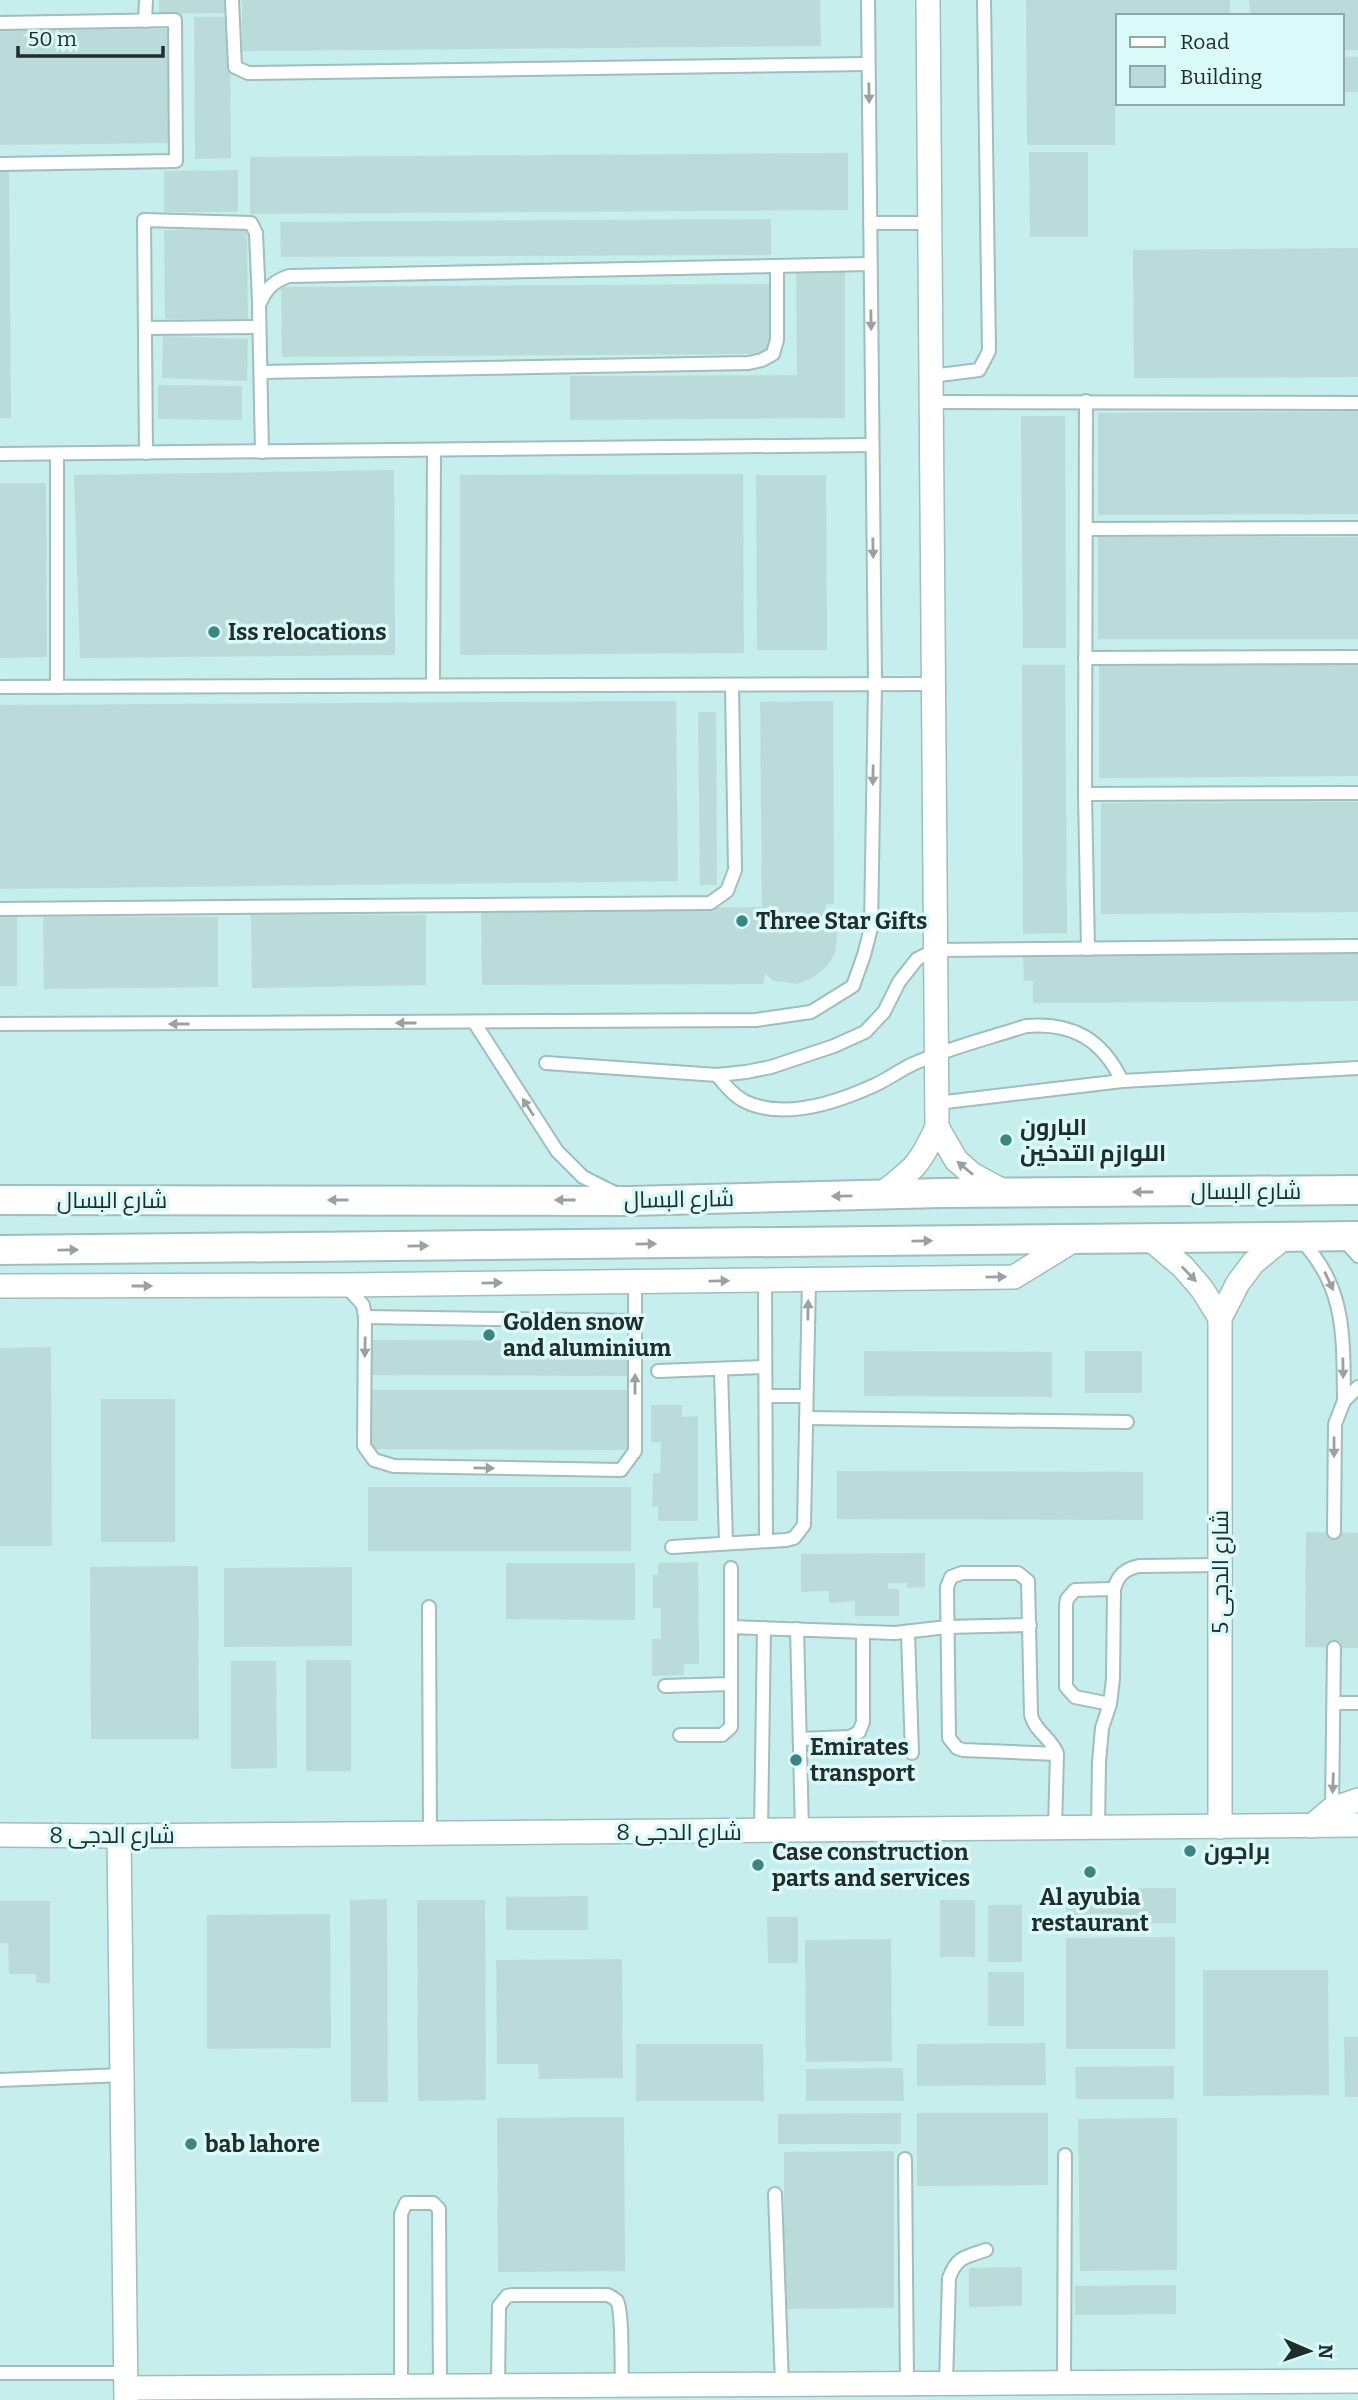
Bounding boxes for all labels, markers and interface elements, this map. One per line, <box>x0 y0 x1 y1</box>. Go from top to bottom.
scale bar <box>18 14 163 58</box>
legend <box>1116 14 1344 105</box>
text: 50 m <box>28 26 77 52</box>
text: Road <box>1180 29 1229 55</box>
text: Building <box>1180 64 1263 90</box>
one-way arrow <box>863 82 874 104</box>
one-way arrow <box>865 309 877 331</box>
one-way arrow <box>868 537 879 559</box>
place label: Iss relocations <box>228 618 387 646</box>
marker: Iss relocations <box>206 624 222 640</box>
one-way arrow <box>868 764 879 786</box>
place label: Three Star Gifts <box>756 907 927 935</box>
marker: Three Star Gifts <box>734 913 750 929</box>
one-way arrow <box>395 1017 417 1029</box>
one-way arrow <box>167 1018 189 1029</box>
one-way arrow <box>522 1097 535 1117</box>
place label: البارون اللوازم التدخين <box>1020 1113 1166 1169</box>
marker: البارون اللوازم التدخين <box>998 1132 1014 1148</box>
one-way arrow <box>956 1160 974 1175</box>
street label: شارع البسال <box>1191 1177 1301 1207</box>
street label: شارع البسال <box>624 1184 734 1216</box>
street label: شارع البسال <box>57 1186 167 1216</box>
one-way arrow <box>1132 1186 1154 1198</box>
one-way arrow <box>831 1190 853 1201</box>
one-way arrow <box>327 1194 349 1206</box>
one-way arrow <box>554 1194 576 1206</box>
one-way arrow <box>911 1235 933 1247</box>
one-way arrow <box>635 1238 657 1249</box>
one-way arrow <box>407 1240 429 1252</box>
one-way arrow <box>57 1244 79 1256</box>
one-way arrow <box>1180 1266 1197 1283</box>
one-way arrow <box>985 1271 1007 1283</box>
one-way arrow <box>1323 1271 1335 1291</box>
one-way arrow <box>708 1275 730 1286</box>
one-way arrow <box>481 1277 503 1289</box>
one-way arrow <box>131 1280 153 1292</box>
one-way arrow <box>802 1299 814 1321</box>
place label: Golden snow and aluminium <box>503 1308 671 1362</box>
marker: Golden snow and aluminium <box>481 1327 497 1343</box>
one-way arrow <box>359 1336 370 1358</box>
one-way arrow <box>1337 1357 1349 1379</box>
one-way arrow <box>629 1373 641 1395</box>
one-way arrow <box>1328 1436 1340 1458</box>
one-way arrow <box>473 1462 495 1473</box>
street label: شارع الدجى 5 <box>1206 1510 1236 1634</box>
place label: Emirates transport <box>810 1733 915 1787</box>
marker: Emirates transport <box>788 1752 804 1768</box>
one-way arrow <box>1327 1772 1339 1794</box>
street label: شارع الدجى 8 <box>616 1818 742 1848</box>
street label: شارع الدجى 8 <box>49 1821 175 1851</box>
place label: براجون <box>1204 1837 1270 1865</box>
place label: Case construction parts and services <box>772 1838 970 1892</box>
marker: براجون <box>1182 1843 1198 1859</box>
marker: Case construction parts and services <box>750 1857 766 1873</box>
marker: Al ayubia restaurant <box>1082 1864 1098 1880</box>
place label: Al ayubia restaurant <box>1031 1883 1149 1937</box>
place label: bab lahore <box>205 2130 320 2158</box>
marker: bab lahore <box>183 2136 199 2152</box>
north arrow <box>1274 2316 1344 2386</box>
text: N <box>1314 2344 1337 2360</box>

